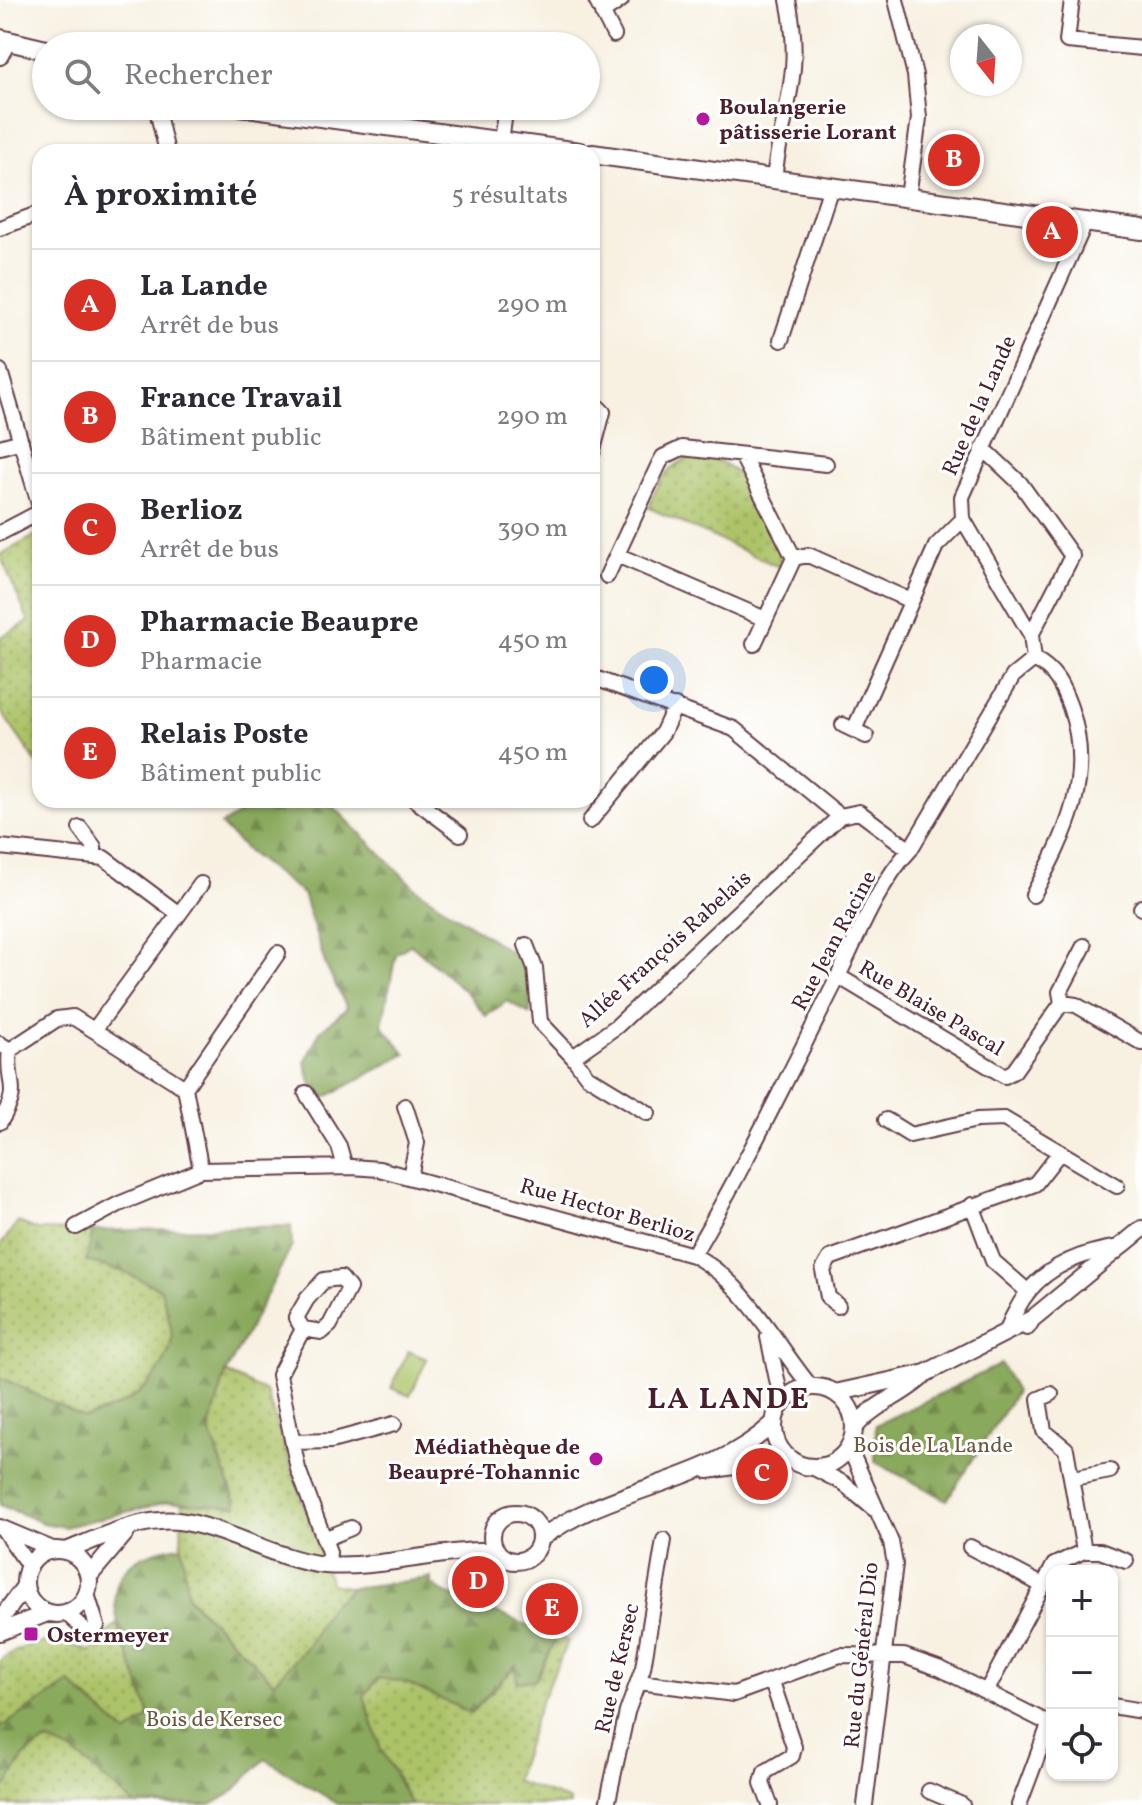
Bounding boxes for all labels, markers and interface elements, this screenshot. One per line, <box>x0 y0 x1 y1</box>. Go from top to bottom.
north arrow <box>950 24 1022 96</box>
search box <box>32 32 600 120</box>
icon: search <box>60 54 104 98</box>
text: Rechercher <box>124 55 273 97</box>
place label: Boulangerie pâtisserie Lorant <box>719 93 897 149</box>
marker: Boulangerie pâtisserie Lorant <box>694 110 712 128</box>
pin: B <box>928 130 980 190</box>
text: À proximité <box>64 173 257 220</box>
text: 5 résultats <box>452 178 568 214</box>
pin: A <box>1026 202 1078 262</box>
text: La Lande <box>140 266 268 308</box>
text: A <box>81 287 99 323</box>
text: 290 m <box>496 287 568 323</box>
text: Arrêt de bus <box>140 308 279 344</box>
street label: Rue de la Lande <box>935 331 1025 481</box>
text: France Travail <box>140 378 342 420</box>
text: B <box>81 399 99 435</box>
text: 290 m <box>496 399 568 435</box>
text: Bâtiment public <box>140 420 322 456</box>
text: Berlioz <box>140 490 242 532</box>
text: C <box>82 511 98 547</box>
text: 390 m <box>497 511 568 547</box>
text: Arrêt de bus <box>140 532 279 568</box>
text: Pharmacie Beaupre <box>140 602 419 644</box>
text: D <box>80 623 100 659</box>
text: 450 m <box>497 623 568 659</box>
text: Pharmacie <box>140 644 262 680</box>
your location <box>634 660 674 700</box>
text: Relais Poste <box>140 714 309 756</box>
text: E <box>82 735 98 771</box>
text: 450 m <box>497 735 568 771</box>
text: Bâtiment public <box>140 756 322 792</box>
street label: Allée François Rabelais <box>572 864 759 1036</box>
street label: Rue Jean Racine <box>785 866 885 1017</box>
street label: Rue Blaise Pascal <box>852 953 1009 1065</box>
street label: Rue Hector Berlioz <box>516 1172 699 1251</box>
district label: LA LANDE <box>647 1379 811 1421</box>
park label: Bois de La Lande <box>853 1431 1013 1462</box>
place label: Médiathèque de Beaupré-Tohannic <box>388 1433 580 1489</box>
pin: C <box>736 1444 788 1504</box>
marker: Médiathèque de Beaupré-Tohannic <box>587 1450 605 1468</box>
pin: D <box>452 1552 504 1612</box>
street label: Rue du Général Dio <box>837 1561 888 1750</box>
map controls <box>1046 1565 1118 1781</box>
button: + <box>1046 1565 1118 1637</box>
pin: E <box>526 1579 578 1639</box>
street label: Rue de Kersec <box>588 1600 649 1737</box>
place label: Ostermeyer <box>47 1621 169 1652</box>
marker: Ostermeyer <box>22 1625 40 1643</box>
button: − <box>1046 1637 1118 1709</box>
park label: Bois de Kersec <box>146 1705 282 1736</box>
button: locate <box>1046 1709 1118 1781</box>

